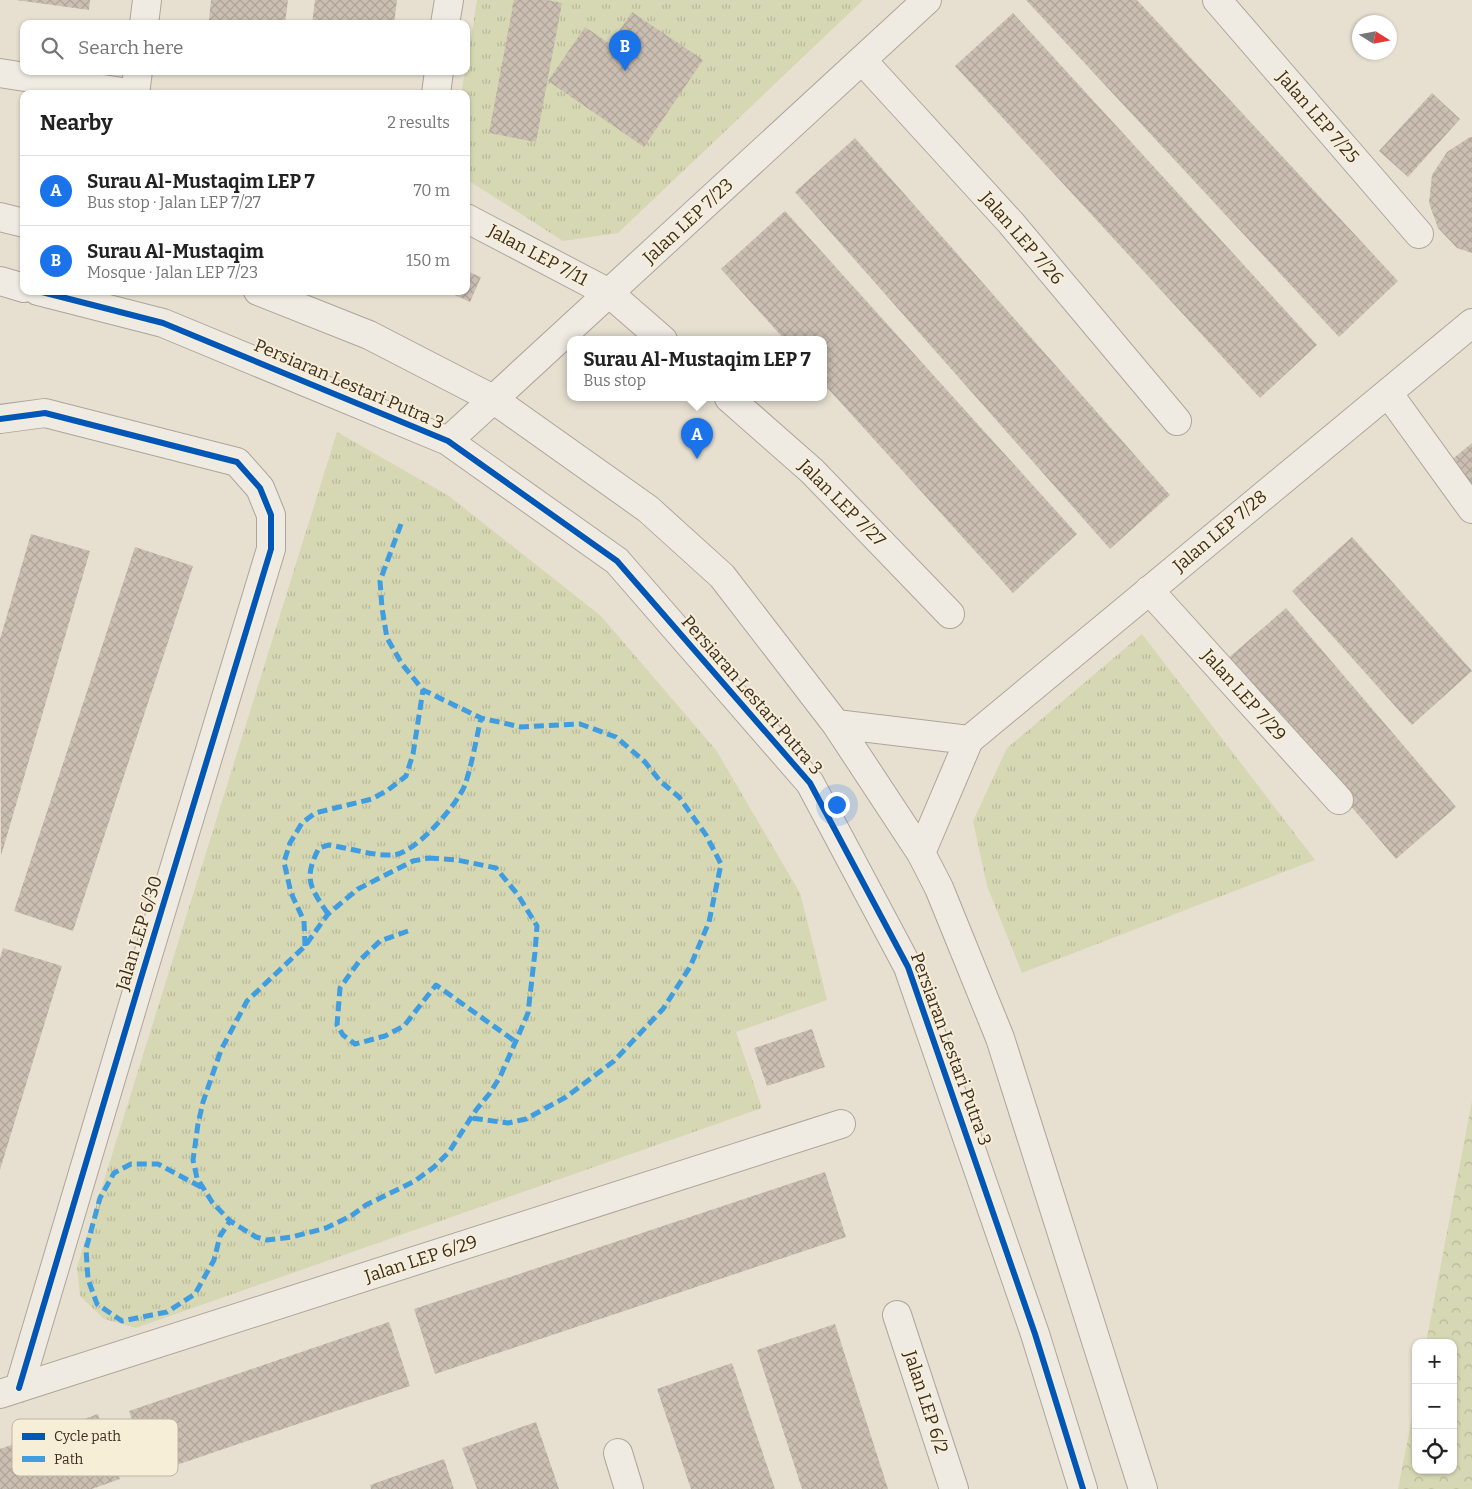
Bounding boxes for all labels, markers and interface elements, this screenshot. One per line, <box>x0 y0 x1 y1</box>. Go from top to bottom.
north arrow <box>1352 15 1397 60</box>
search box <box>20 20 470 75</box>
pin: B <box>609 30 641 71</box>
icon: search <box>38 34 66 62</box>
text: Search here <box>78 36 183 59</box>
street label: Jalan LEP 7/25 <box>1271 66 1364 168</box>
text: Nearby <box>40 110 113 136</box>
text: 2 results <box>387 113 450 132</box>
text: Surau Al-Mustaqim LEP 7 <box>87 170 315 193</box>
street label: Jalan LEP 7/23 <box>638 174 738 269</box>
text: A <box>50 181 62 200</box>
text: 70 m <box>414 181 450 200</box>
street label: Jalan LEP 7/26 <box>975 186 1068 289</box>
text: Bus stop · Jalan LEP 7/27 <box>87 193 261 212</box>
street label: Jalan LEP 7/11 <box>483 219 592 291</box>
text: Surau Al-Mustaqim <box>87 240 264 263</box>
text: B <box>51 251 61 270</box>
text: 150 m <box>406 251 450 270</box>
text: Mosque · Jalan LEP 7/23 <box>87 263 258 282</box>
street label: Persiaran Lestari Putra 3 <box>251 334 447 434</box>
popup <box>567 336 827 401</box>
text: Surau Al-Mustaqim LEP 7 <box>583 348 811 371</box>
text: Bus stop <box>583 371 646 390</box>
pin: A <box>681 418 713 459</box>
street label: Jalan LEP 7/27 <box>793 454 890 551</box>
street label: Jalan LEP 7/28 <box>1168 485 1271 577</box>
street label: Persiaran Lestari Putra 3 <box>677 611 827 779</box>
street label: Jalan LEP 7/29 <box>1196 644 1291 745</box>
your location <box>824 792 850 818</box>
street label: Jalan LEP 6/30 <box>111 873 167 994</box>
street label: Persiaran Lestari Putra 3 <box>906 949 996 1149</box>
street label: Jalan LEP 6/29 <box>361 1230 480 1288</box>
map controls <box>1412 1339 1457 1474</box>
button: + <box>1412 1339 1457 1384</box>
street label: Jalan LEP 6/2 <box>899 1347 953 1456</box>
button: − <box>1412 1384 1457 1429</box>
legend <box>12 1419 178 1476</box>
text: Cycle path <box>54 1428 121 1445</box>
button: locate <box>1412 1429 1457 1474</box>
text: Path <box>54 1451 84 1468</box>

